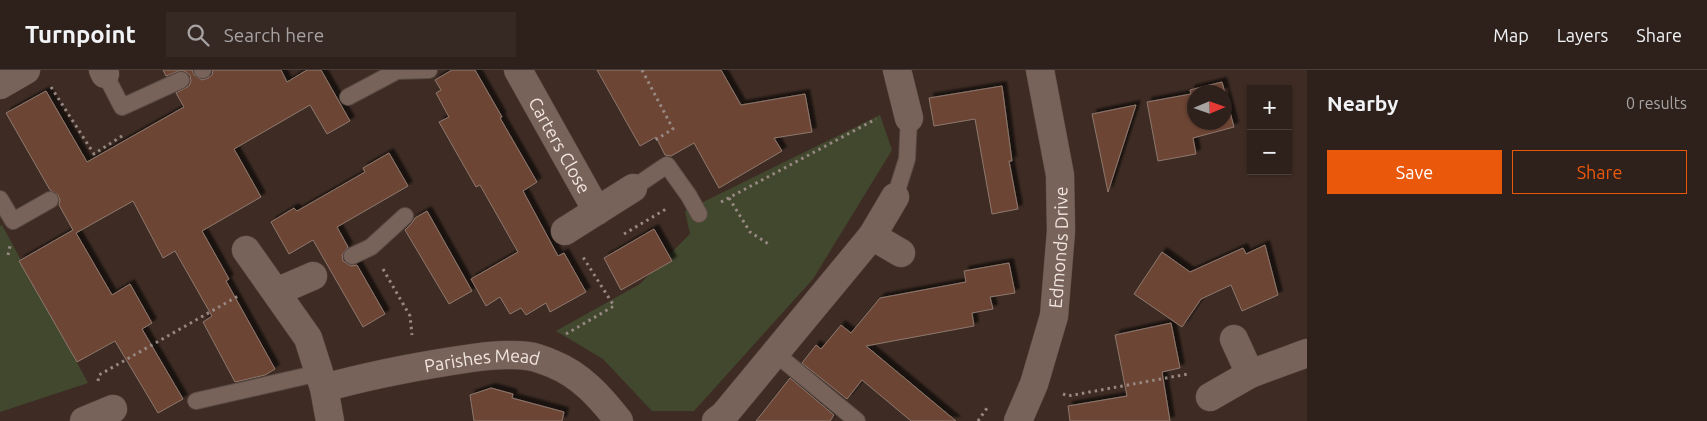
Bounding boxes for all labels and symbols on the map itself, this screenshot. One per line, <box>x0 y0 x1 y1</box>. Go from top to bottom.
north arrow <box>1187 85 1232 130</box>
street label: Carters Close <box>525 93 595 197</box>
street label: Edmonds Drive <box>1045 186 1071 309</box>
street label: Parishes Mead <box>422 345 542 375</box>

